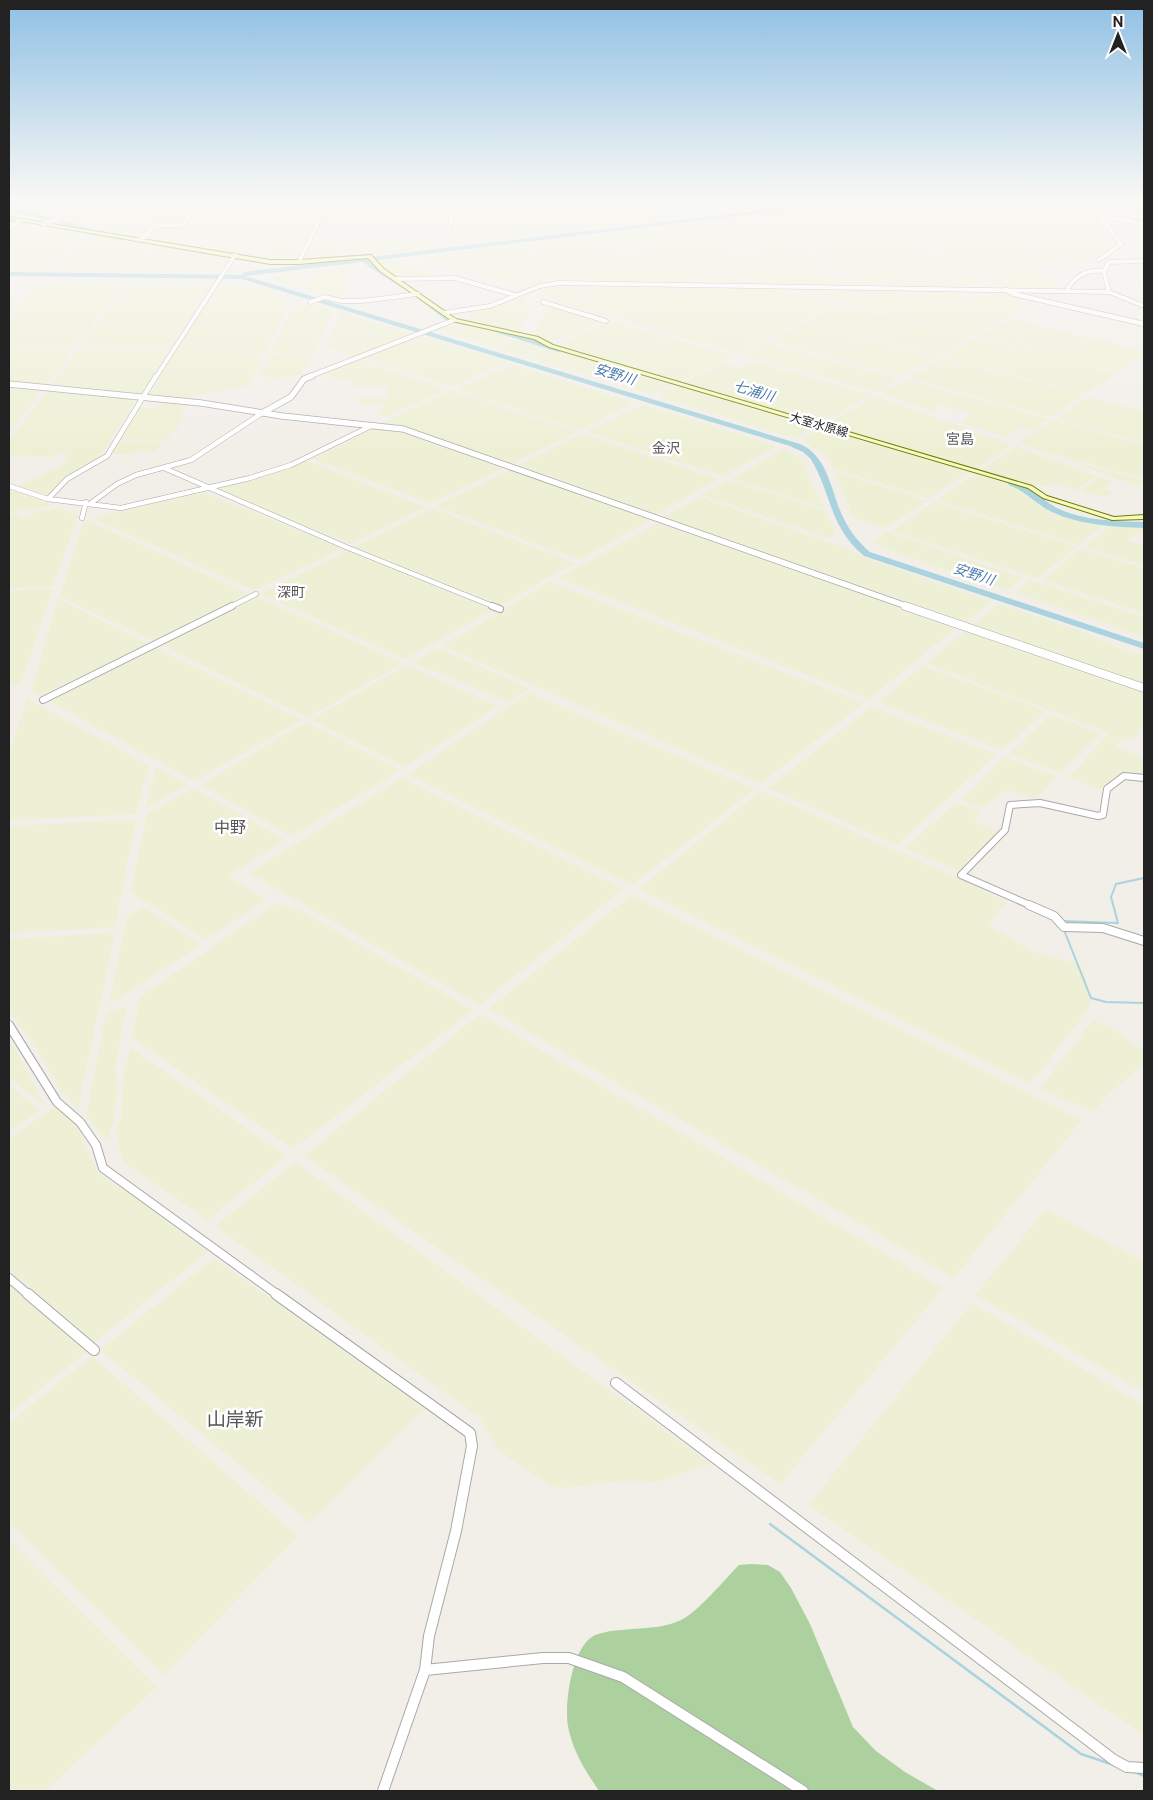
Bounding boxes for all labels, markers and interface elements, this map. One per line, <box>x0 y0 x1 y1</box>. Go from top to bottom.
north arrow <box>1093 10 1143 60</box>
text: N <box>1113 14 1123 30</box>
water label: 安野川 <box>593 360 639 388</box>
water label: 七浦川 <box>732 378 778 405</box>
street label: 大室水原線 <box>788 410 850 440</box>
district label: 宮島 <box>946 431 974 447</box>
district label: 金沢 <box>652 440 680 456</box>
water label: 安野川 <box>952 560 998 589</box>
district label: 深町 <box>277 584 305 600</box>
district label: 中野 <box>214 818 246 837</box>
district label: 山岸新 <box>206 1408 264 1430</box>

